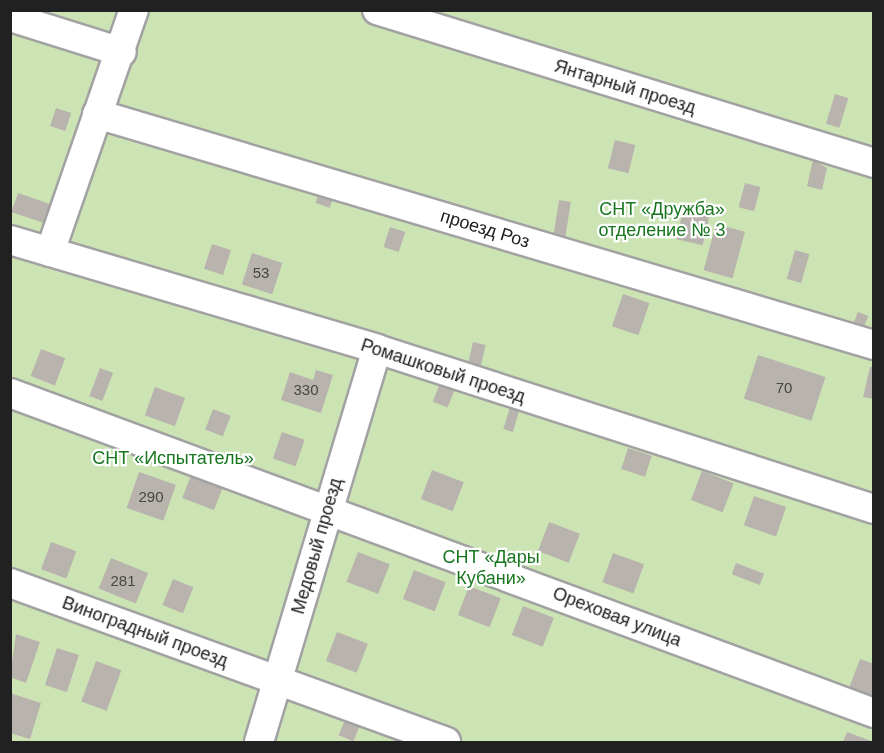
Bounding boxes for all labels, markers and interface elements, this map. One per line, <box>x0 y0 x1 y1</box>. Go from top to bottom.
street label: Янтарный проезд <box>552 55 698 119</box>
park label: СНТ «Дружба» отделение № 3 <box>598 199 726 242</box>
street label: проезд Роз <box>438 205 532 253</box>
house number: 53 <box>253 264 269 282</box>
street label: Ромашковый проезд <box>358 334 528 408</box>
house number: 70 <box>776 379 792 397</box>
house number: 330 <box>293 381 319 399</box>
park label: СНТ «Испытатель» <box>92 447 254 469</box>
street label: Медовый проезд <box>287 475 347 617</box>
house number: 290 <box>138 488 164 506</box>
park label: СНТ «Дары Кубани» <box>442 547 540 590</box>
house number: 281 <box>110 572 136 590</box>
street label: Ореховая улица <box>550 583 684 651</box>
street label: Виноградный проезд <box>59 592 231 672</box>

